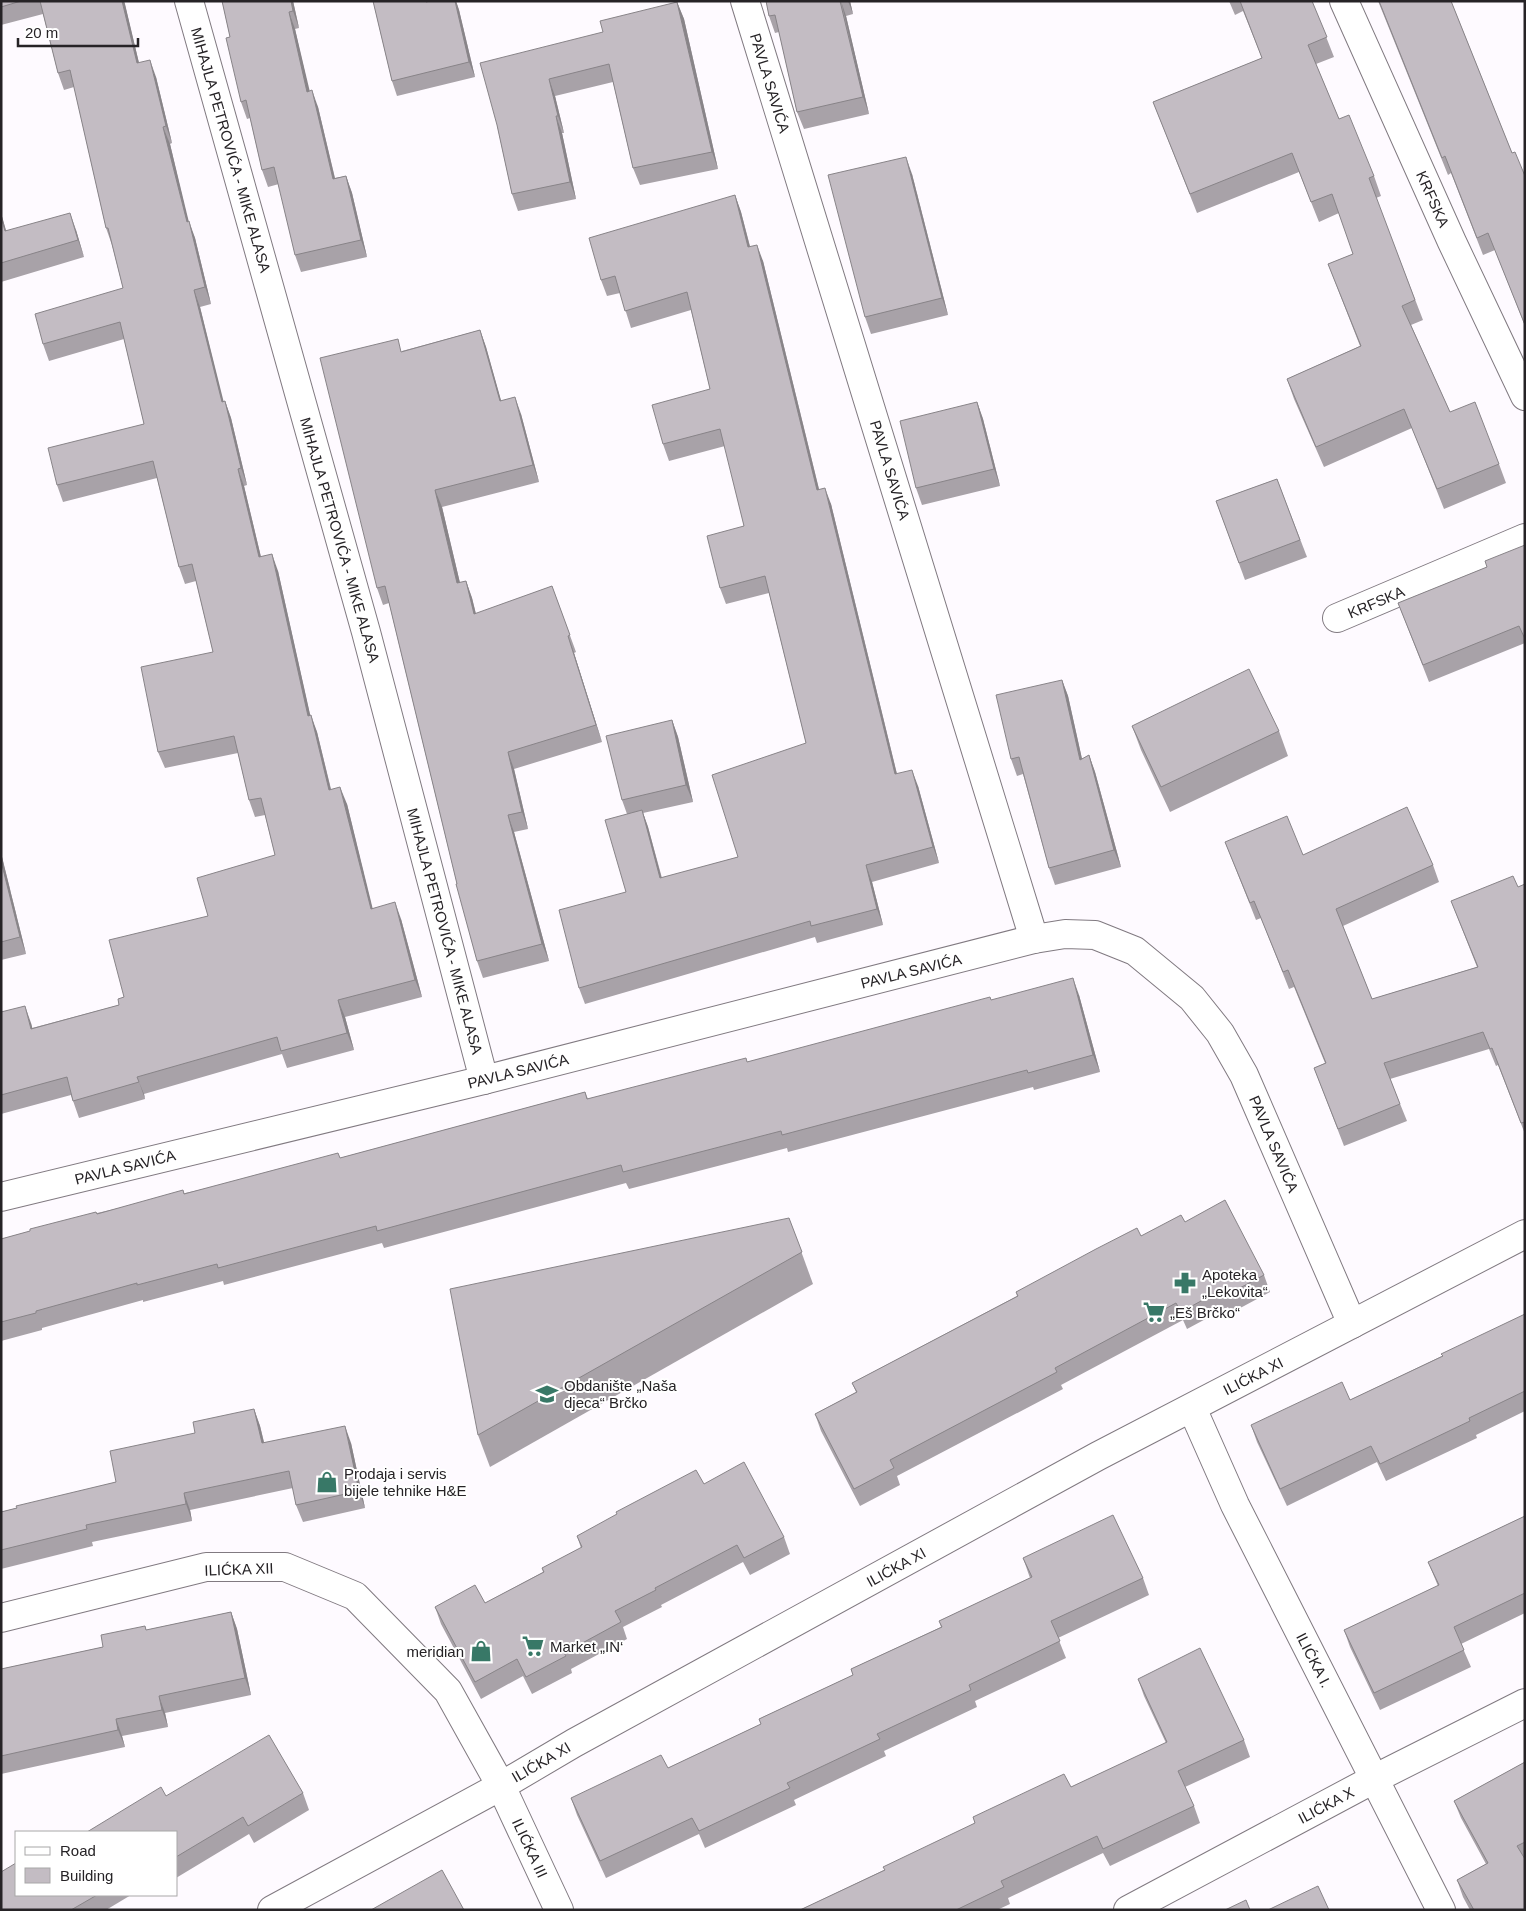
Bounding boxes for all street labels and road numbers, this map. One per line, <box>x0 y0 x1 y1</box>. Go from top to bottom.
street label: MIHAJLA PETROVIĆA - MIKE ALASA <box>188 25 274 275</box>
street label: PAVLA SAVIĆA <box>747 31 793 135</box>
street label: KRFSKA <box>1413 168 1453 230</box>
street label: MIHAJLA PETROVIĆA - MIKE ALASA <box>297 415 383 665</box>
street label: PAVLA SAVIĆA <box>867 418 913 522</box>
street label: KRFSKA <box>1345 582 1407 622</box>
street label: MIHAJLA PETROVIĆA - MIKE ALASA <box>404 806 486 1056</box>
street label: PAVLA SAVIĆA <box>859 950 963 992</box>
street label: PAVLA SAVIĆA <box>466 1050 570 1092</box>
street label: PAVLA SAVIĆA <box>1246 1093 1302 1195</box>
street label: PAVLA SAVIĆA <box>73 1146 177 1188</box>
street label: ILIĆKA XI <box>1220 1354 1286 1398</box>
street label: ILIĆKA XI <box>863 1544 929 1590</box>
street label: ILIĆKA XII <box>204 1559 274 1579</box>
street label: ILIĆKA I. <box>1293 1630 1335 1690</box>
street label: ILIĆKA XI <box>509 1738 573 1786</box>
street label: ILIĆKA X <box>1295 1783 1357 1827</box>
street label: ILIĆKA III <box>509 1816 551 1880</box>

